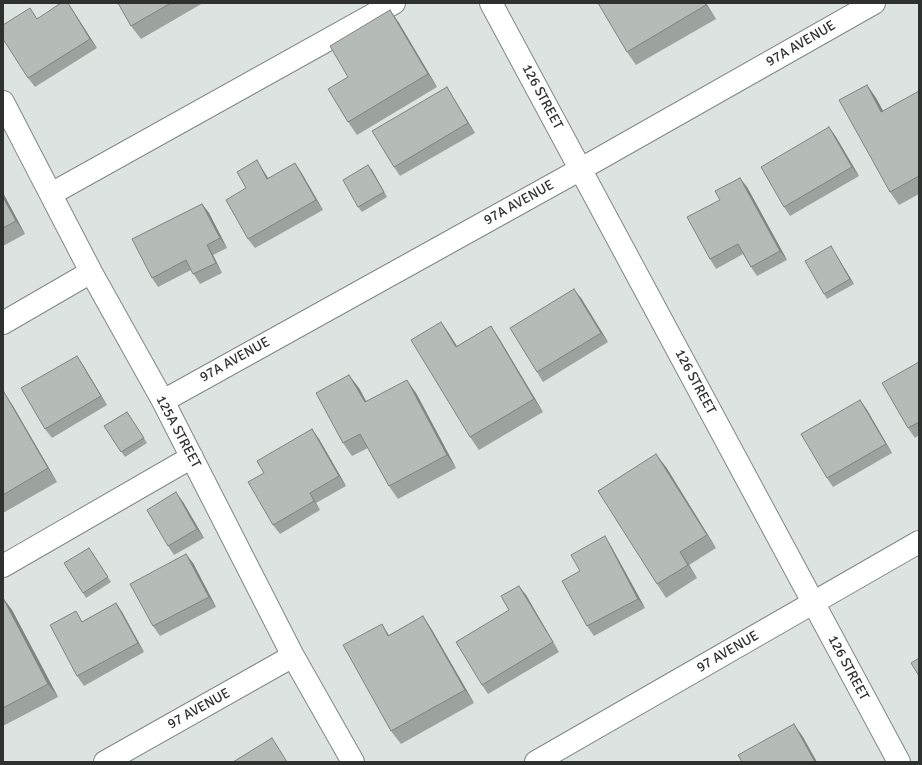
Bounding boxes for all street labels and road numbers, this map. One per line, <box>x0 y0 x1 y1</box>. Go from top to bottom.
street label: 97A AVENUE <box>763 17 839 71</box>
street label: 126 STREET <box>518 62 566 132</box>
street label: 97A AVENUE <box>481 177 557 229</box>
street label: 97A AVENUE <box>197 334 273 386</box>
street label: 126 STREET <box>671 347 719 417</box>
street label: 125A STREET <box>152 393 204 471</box>
street label: 97 AVENUE <box>694 628 762 676</box>
street label: 126 STREET <box>824 633 872 703</box>
street label: 97 AVENUE <box>165 685 233 733</box>

